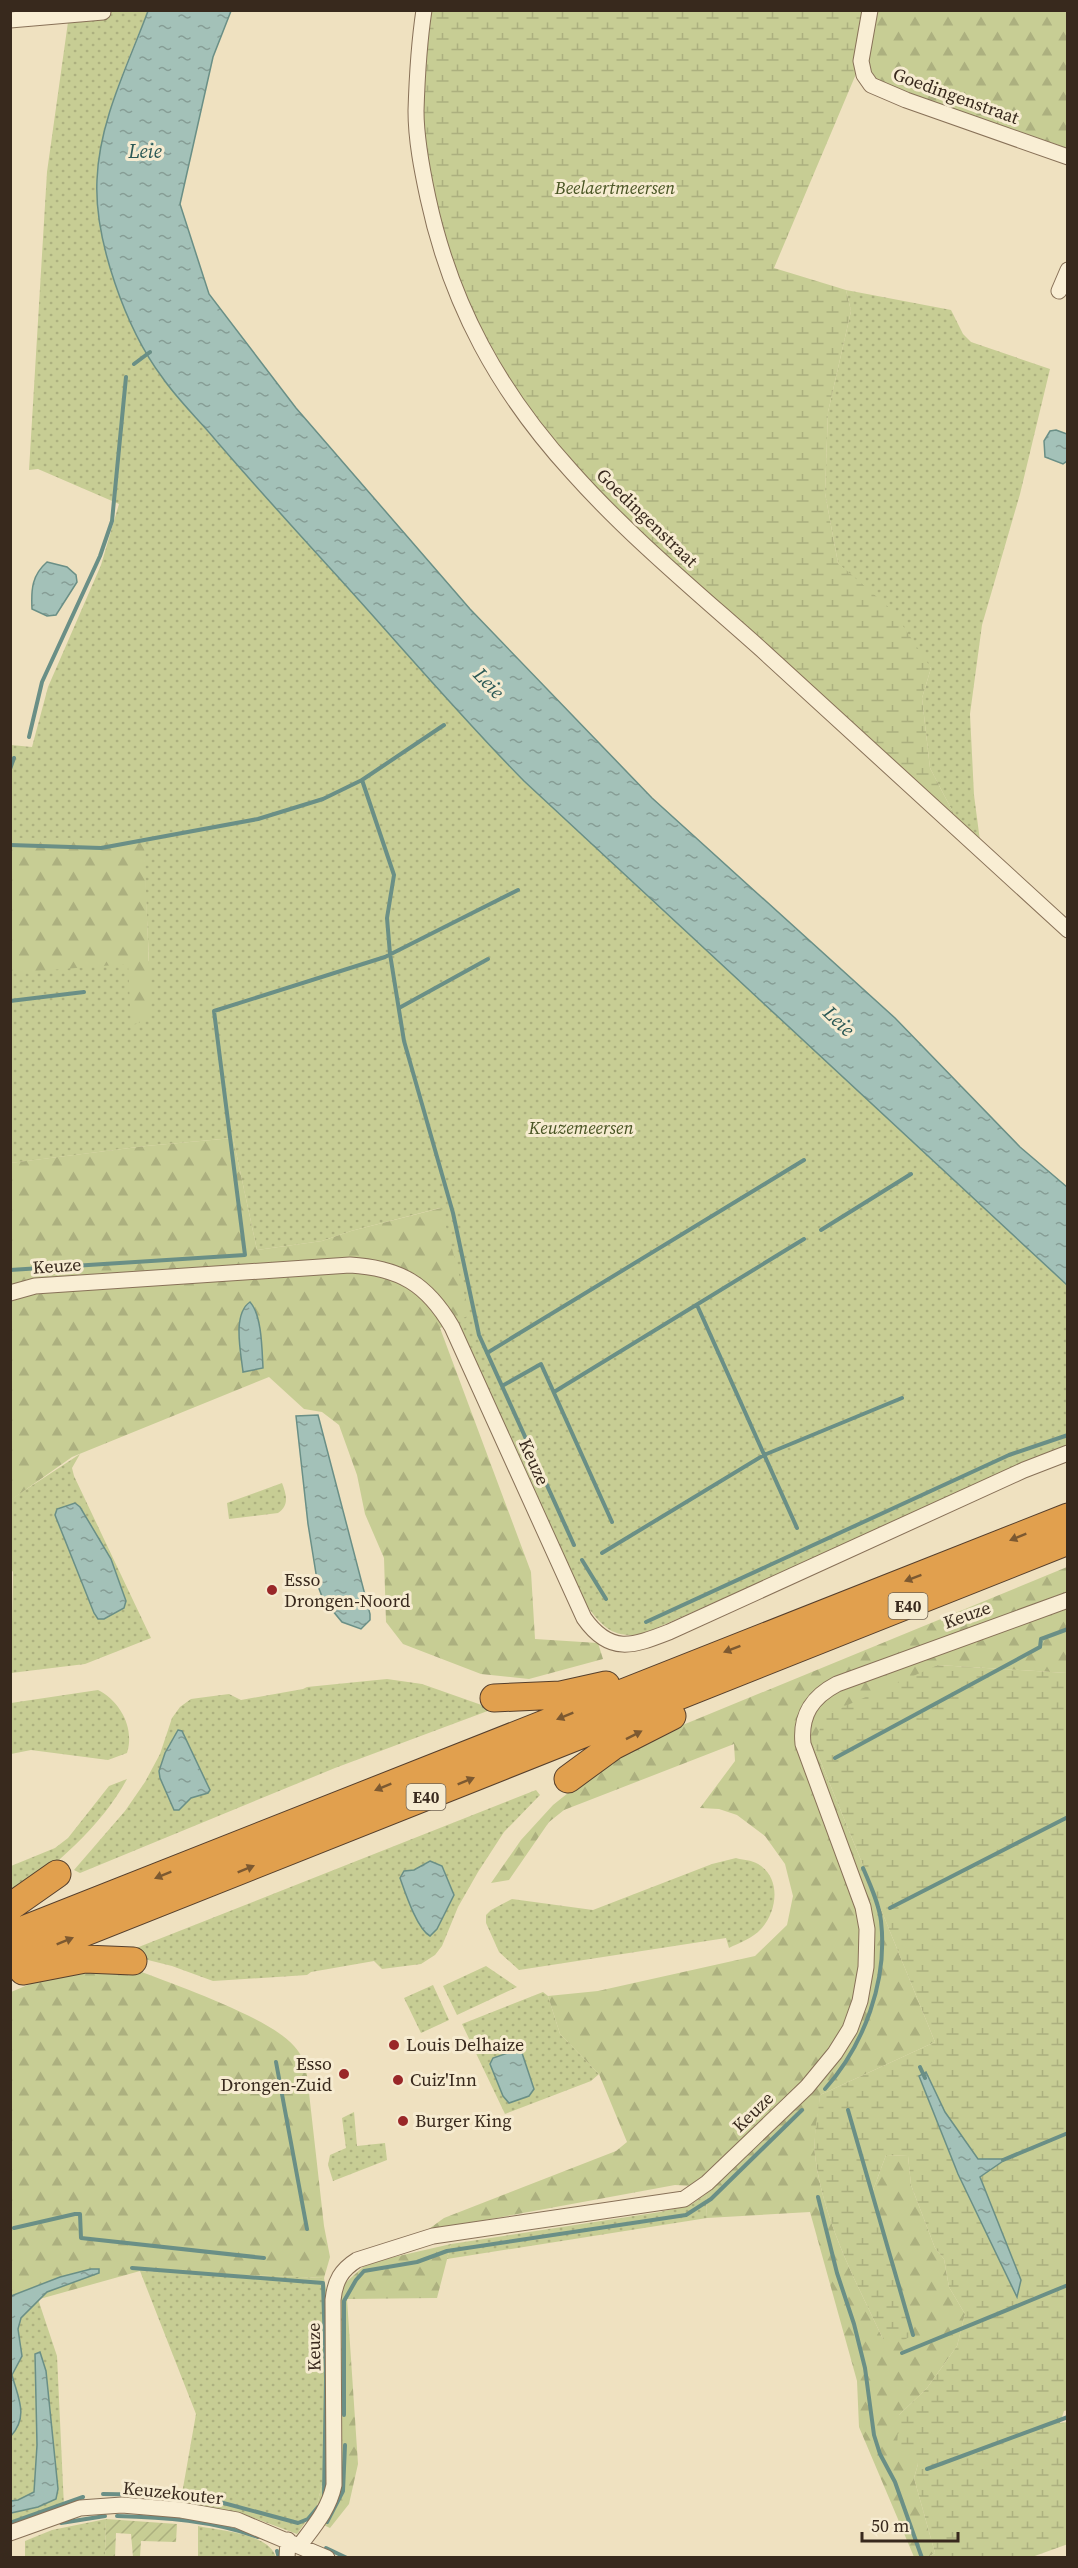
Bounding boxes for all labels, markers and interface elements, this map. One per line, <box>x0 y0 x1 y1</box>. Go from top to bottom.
street label: Goedingenstraat <box>890 61 1023 130</box>
water label: Leie <box>127 137 162 165</box>
park label: Beelaertmeersen <box>554 175 675 200</box>
street label: Goedingenstraat <box>591 463 704 573</box>
water label: Leie <box>467 660 511 705</box>
water label: Leie <box>816 999 861 1043</box>
park label: Keuzemeersen <box>527 1115 634 1140</box>
street label: Keuze <box>32 1251 82 1280</box>
street label: Keuze <box>513 1434 556 1489</box>
one-way arrow <box>1008 1532 1026 1542</box>
place label: Esso Drongen-Noord <box>284 1567 410 1613</box>
one-way arrow <box>904 1574 922 1583</box>
marker: Esso Drongen-Noord <box>265 1583 279 1597</box>
road number: E40 <box>888 1593 928 1619</box>
street label: Keuze <box>940 1594 994 1635</box>
one-way arrow <box>722 1645 740 1655</box>
one-way arrow <box>555 1711 573 1721</box>
one-way arrow <box>625 1730 642 1740</box>
one-way arrow <box>457 1776 475 1785</box>
one-way arrow <box>374 1783 392 1792</box>
road number: E40 <box>406 1784 446 1810</box>
one-way arrow <box>237 1863 255 1873</box>
one-way arrow <box>154 1870 172 1880</box>
one-way arrow <box>56 1936 74 1945</box>
place label: Louis Delhaize <box>406 2032 524 2057</box>
marker: Louis Delhaize <box>387 2038 401 2052</box>
place label: Esso Drongen-Zuid <box>221 2051 332 2097</box>
marker: Esso Drongen-Zuid <box>337 2067 351 2081</box>
place label: Cuiz'Inn <box>410 2067 477 2092</box>
marker: Cuiz'Inn <box>391 2073 405 2087</box>
street label: Keuze <box>726 2086 779 2138</box>
place label: Burger King <box>415 2108 512 2133</box>
marker: Burger King <box>396 2114 410 2128</box>
street label: Keuze <box>301 2322 326 2372</box>
street label: Keuzekouter <box>122 2475 225 2510</box>
scale bar <box>862 2505 958 2543</box>
text: 50 m <box>871 2513 909 2538</box>

